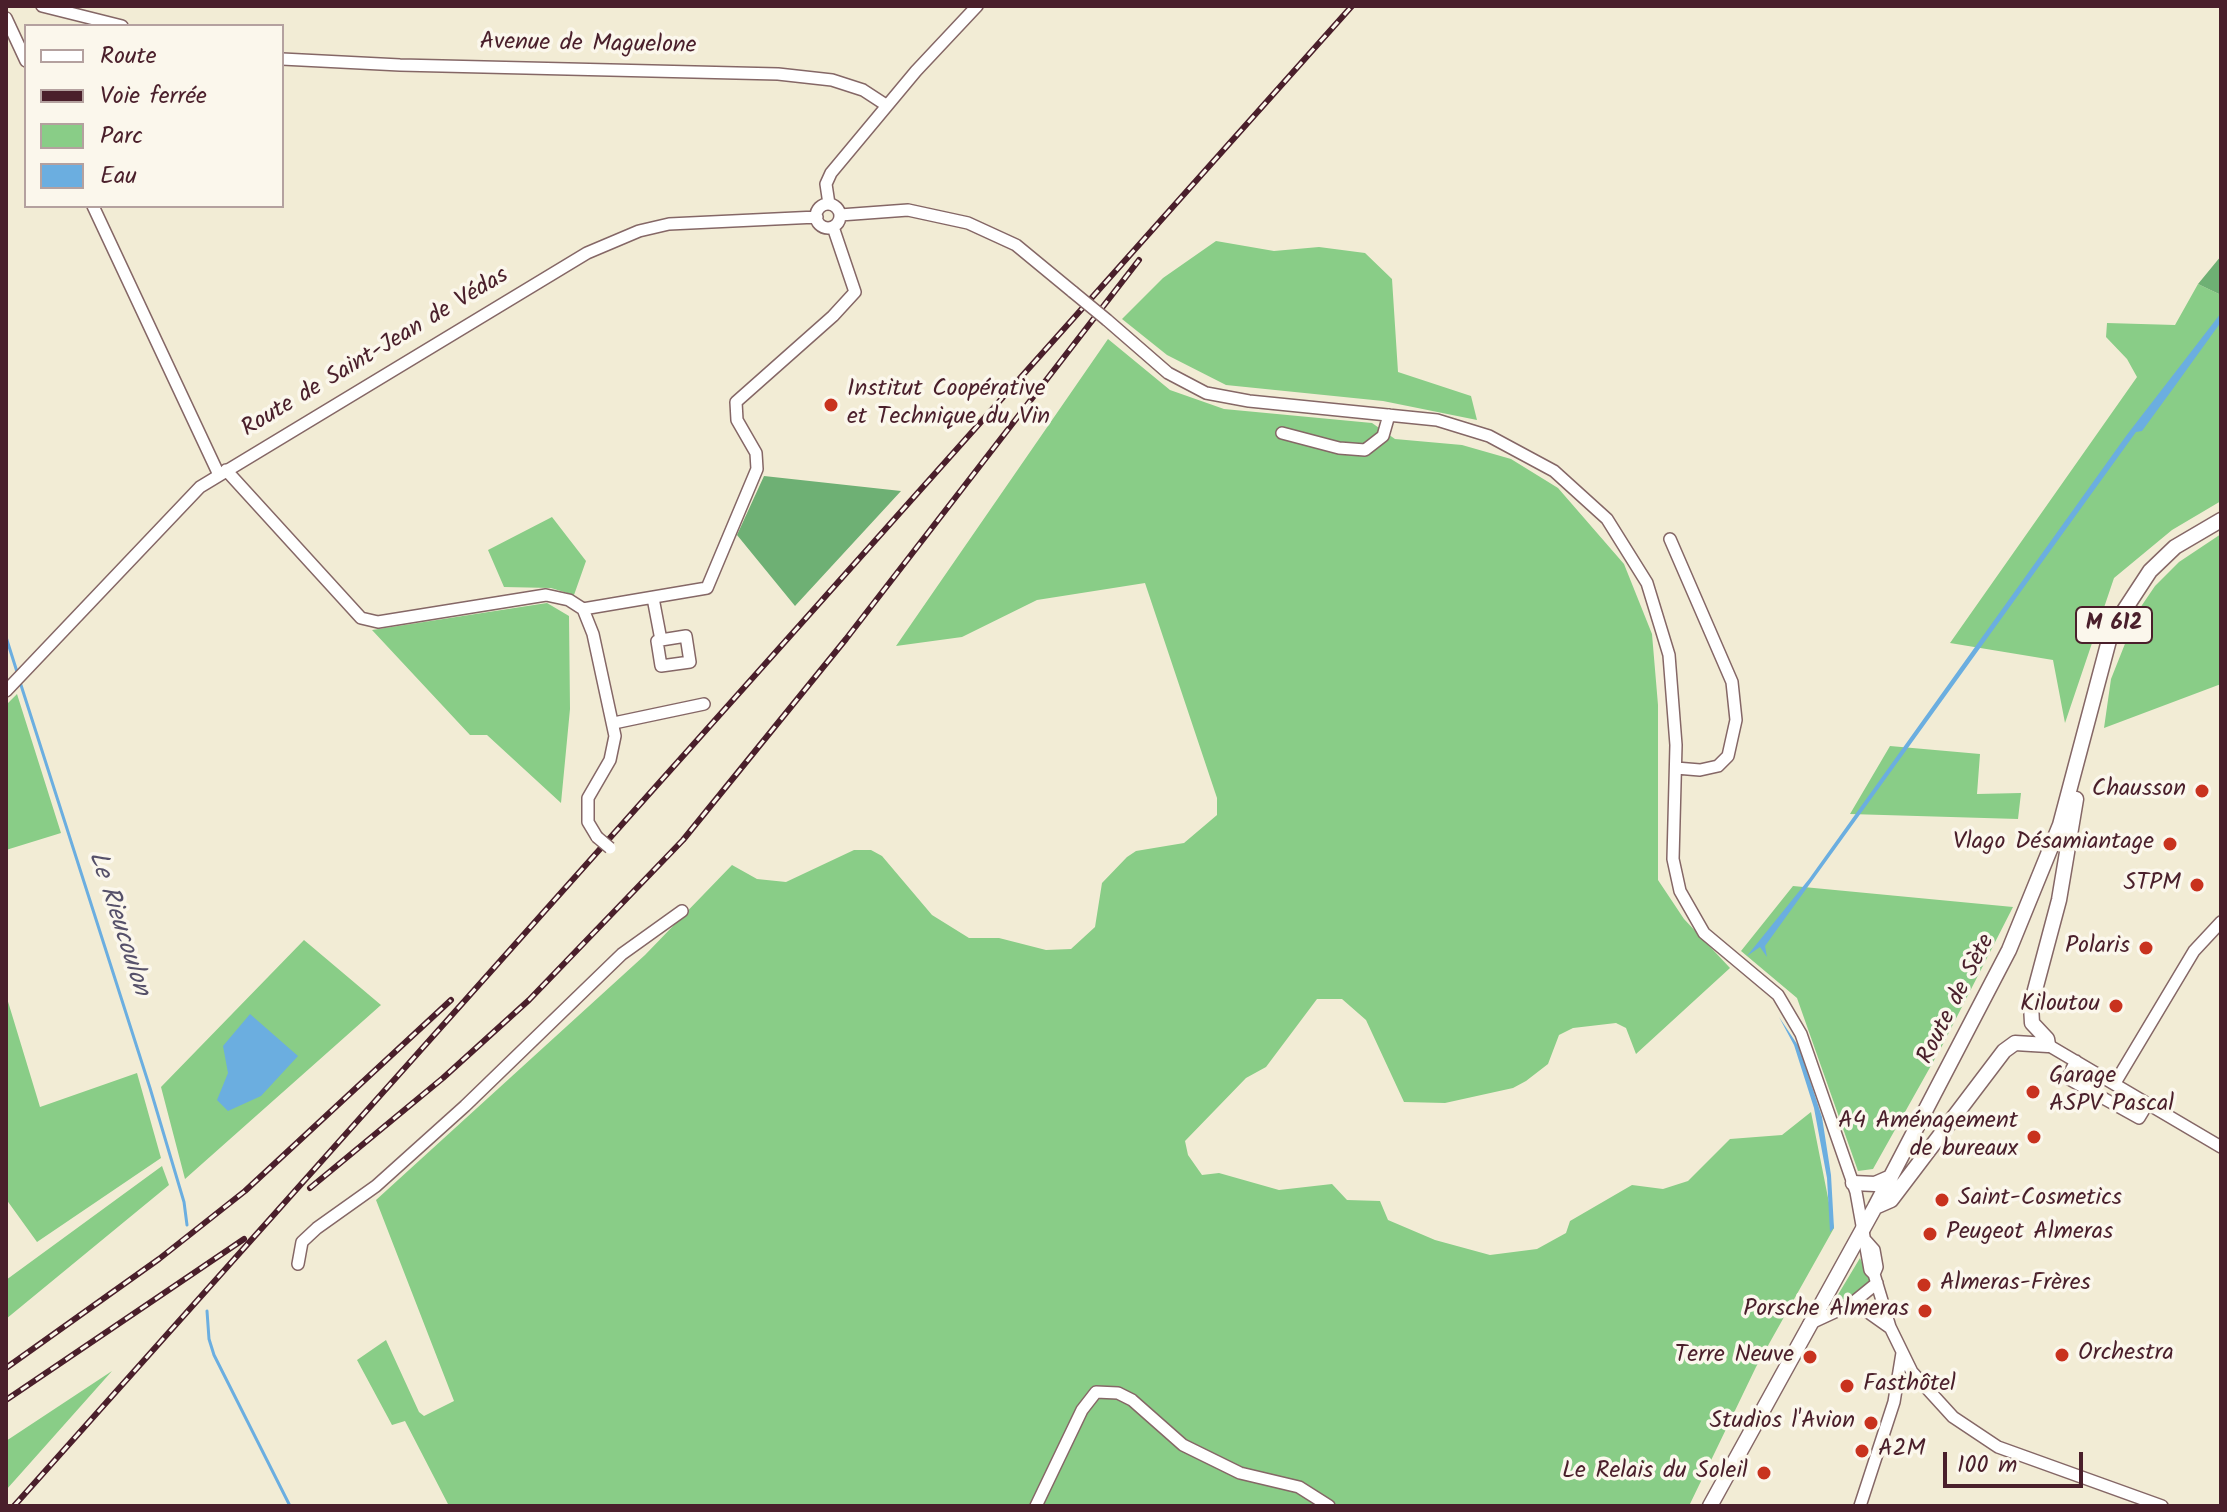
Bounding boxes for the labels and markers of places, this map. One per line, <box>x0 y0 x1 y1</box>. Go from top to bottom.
place label: Institut Coopérative et Technique du Vin <box>847 377 1050 433</box>
marker: Institut Coopérative et Technique du Vin <box>822 396 840 414</box>
place label: Chausson <box>2092 777 2186 805</box>
marker: Chausson <box>2193 782 2211 800</box>
place label: Vlago Désamiantage <box>1953 830 2154 858</box>
marker: Vlago Désamiantage <box>2161 835 2179 853</box>
place label: STPM <box>2123 871 2181 899</box>
marker: STPM <box>2188 876 2206 894</box>
place label: Polaris <box>2065 934 2130 962</box>
marker: Polaris <box>2137 939 2155 957</box>
place label: Kiloutou <box>2020 992 2100 1020</box>
marker: Kiloutou <box>2107 997 2125 1015</box>
place label: Garage ASPV Pascal <box>2049 1064 2174 1120</box>
marker: Garage ASPV Pascal <box>2024 1083 2042 1101</box>
place label: A4 Aménagement de bureaux <box>1838 1109 2018 1165</box>
marker: A4 Aménagement de bureaux <box>2025 1128 2043 1146</box>
place label: Saint-Cosmetics <box>1958 1186 2122 1214</box>
marker: Saint-Cosmetics <box>1933 1191 1951 1209</box>
place label: Peugeot Almeras <box>1946 1220 2113 1248</box>
marker: Peugeot Almeras <box>1921 1225 1939 1243</box>
place label: Almeras-Frères <box>1940 1271 2091 1299</box>
marker: Almeras-Frères <box>1915 1276 1933 1294</box>
place label: Porsche Almeras <box>1743 1297 1909 1325</box>
marker: Porsche Almeras <box>1916 1302 1934 1320</box>
place label: Orchestra <box>2078 1341 2174 1369</box>
place label: Terre Neuve <box>1675 1343 1794 1371</box>
marker: Orchestra <box>2053 1346 2071 1364</box>
marker: Terre Neuve <box>1801 1348 1819 1366</box>
place label: Fasthôtel <box>1863 1372 1956 1400</box>
marker: Fasthôtel <box>1838 1377 1856 1395</box>
place label: Studios l'Avion <box>1710 1409 1855 1437</box>
marker: Studios l'Avion <box>1862 1414 1880 1432</box>
place label: A2M <box>1878 1437 1925 1465</box>
marker: A2M <box>1853 1442 1871 1460</box>
place label: Le Relais du Soleil <box>1562 1459 1748 1487</box>
marker: Le Relais du Soleil <box>1755 1464 1773 1482</box>

